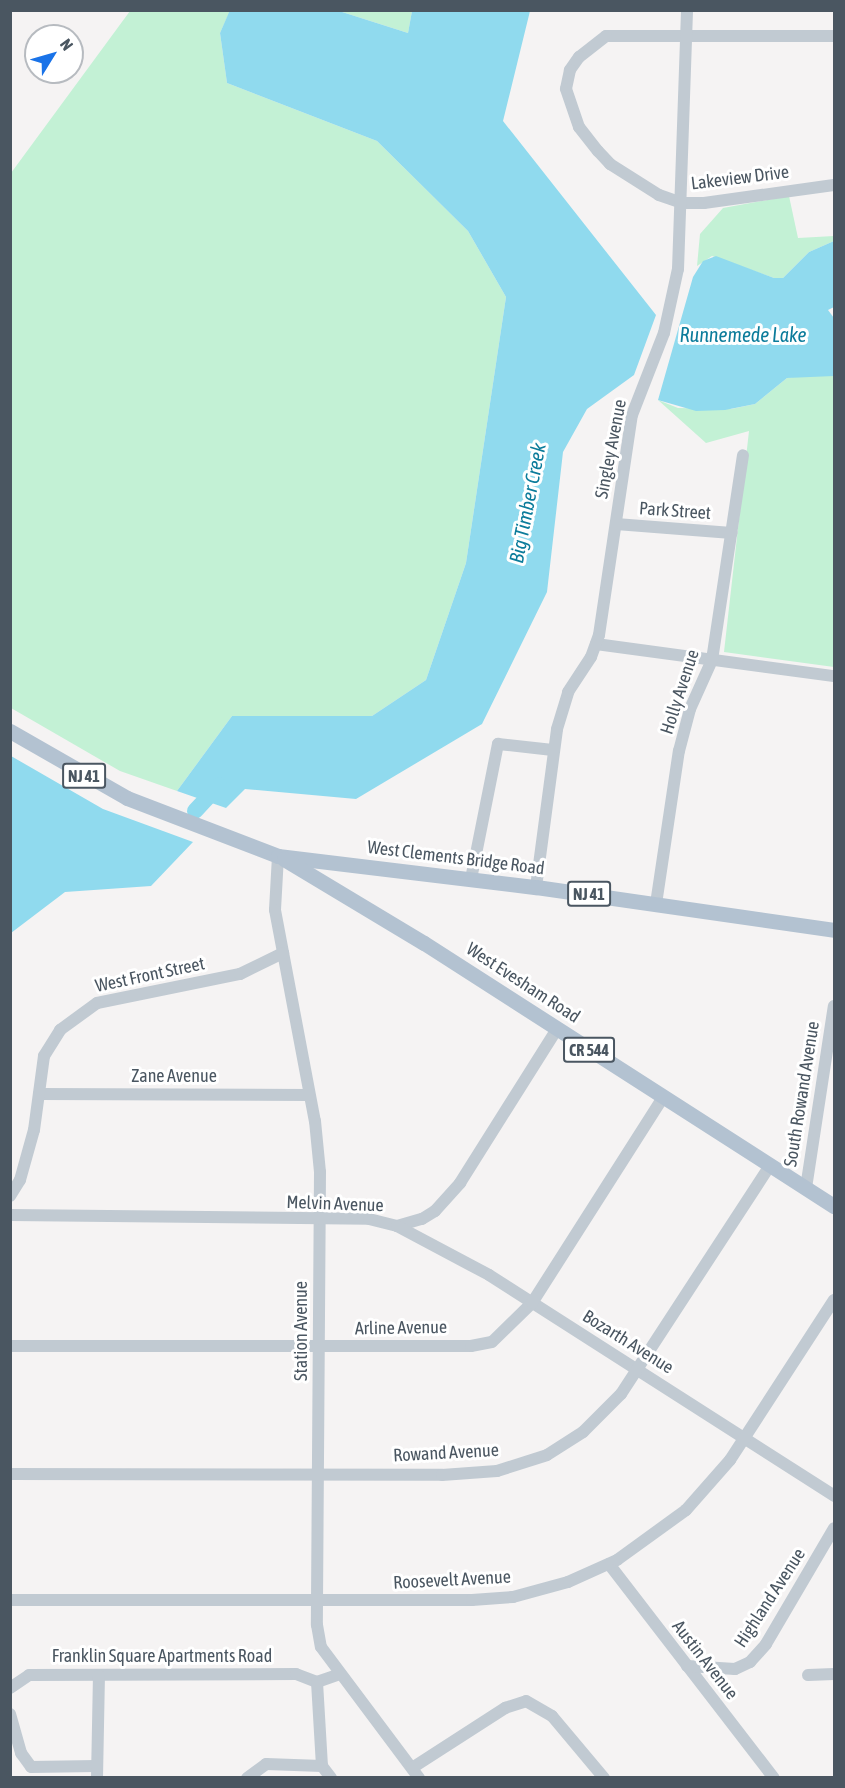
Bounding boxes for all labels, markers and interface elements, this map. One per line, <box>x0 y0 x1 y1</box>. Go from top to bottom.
north arrow <box>24 24 84 84</box>
text: N <box>57 35 77 54</box>
street label: Lakeview Drive <box>690 161 790 195</box>
water label: Runnemede Lake <box>679 322 807 346</box>
street label: Singley Avenue <box>591 398 631 500</box>
water label: Big Timber Creek <box>504 441 550 565</box>
street label: Park Street <box>638 498 712 524</box>
street label: Holly Avenue <box>656 647 704 737</box>
road number: NJ 41 <box>62 763 106 789</box>
street label: West Clements Bridge Road <box>366 836 546 880</box>
road number: NJ 41 <box>566 881 612 907</box>
street label: West Evesham Road <box>462 938 584 1028</box>
street label: West Front Street <box>93 953 207 997</box>
street label: South Rowand Avenue <box>780 1020 824 1168</box>
road number: CR 544 <box>562 1037 616 1063</box>
street label: Zane Avenue <box>131 1065 217 1087</box>
street label: Melvin Avenue <box>286 1192 384 1216</box>
street label: Station Avenue <box>290 1281 312 1381</box>
street label: Bozarth Avenue <box>579 1306 677 1378</box>
street label: Arline Avenue <box>355 1316 447 1340</box>
street label: Rowand Avenue <box>393 1439 499 1467</box>
street label: Highland Avenue <box>730 1544 810 1652</box>
street label: Roosevelt Avenue <box>393 1566 511 1594</box>
street label: Austin Avenue <box>667 1616 743 1704</box>
street label: Franklin Square Apartments Road <box>52 1645 272 1667</box>

